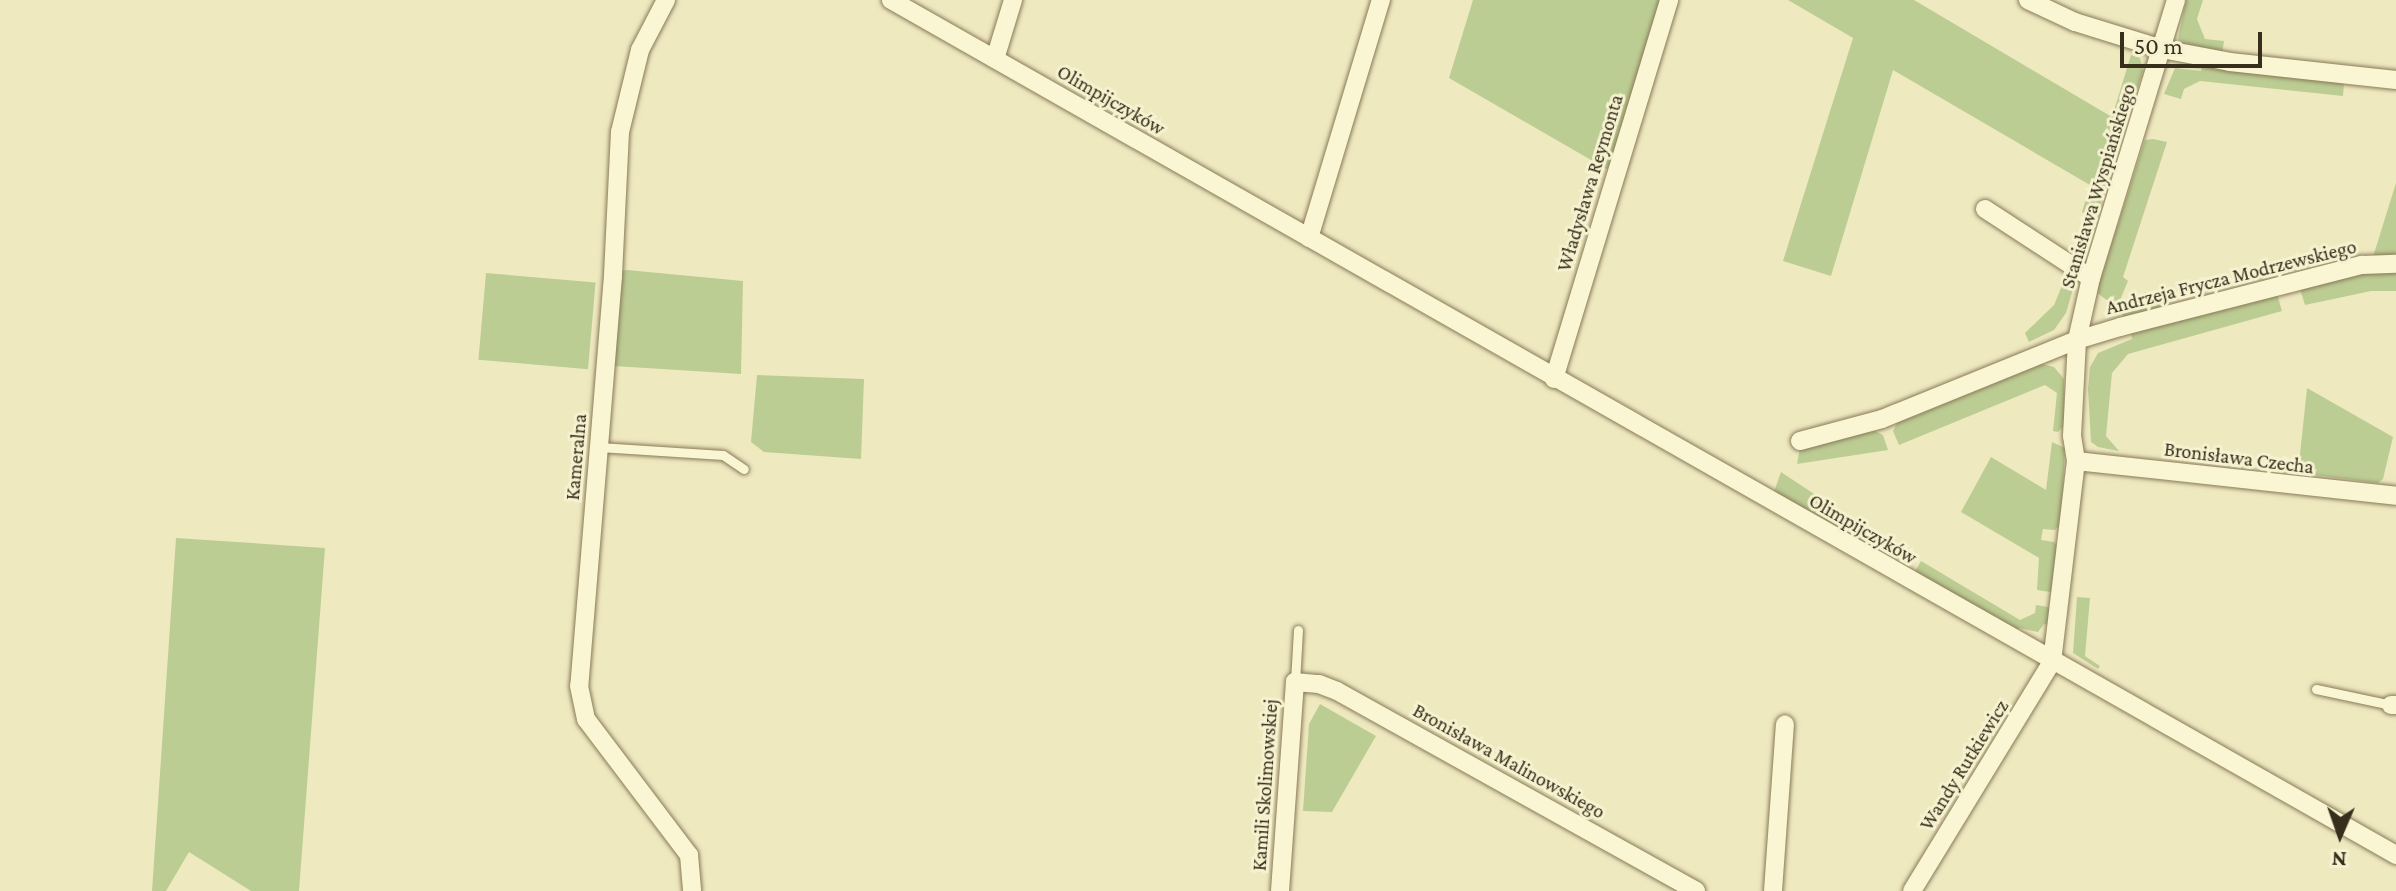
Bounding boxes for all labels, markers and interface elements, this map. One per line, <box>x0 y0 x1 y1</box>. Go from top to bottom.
scale bar <box>2124 16 2266 66</box>
text: 50 m <box>2134 32 2183 59</box>
street label: Olimpijczyków <box>1053 59 1169 141</box>
street label: Stanisława Wyspiańskiego <box>2055 81 2141 291</box>
street label: Władysława Reymonta <box>1552 92 1628 274</box>
street label: Andrzeja Frycza Modrzewskiego <box>2103 234 2359 320</box>
street label: Kameralna <box>560 413 592 501</box>
street label: Bronisława Czecha <box>2163 437 2315 479</box>
street label: Olimpijczyków <box>1805 488 1921 570</box>
street label: Wandy Rutkiewicz <box>1914 695 2014 835</box>
street label: Kamili Skolimowskiej <box>1247 698 1283 872</box>
street label: Bronisława Malinowskiego <box>1409 698 1609 824</box>
north arrow <box>2300 795 2380 875</box>
text: N <box>2331 847 2347 872</box>

